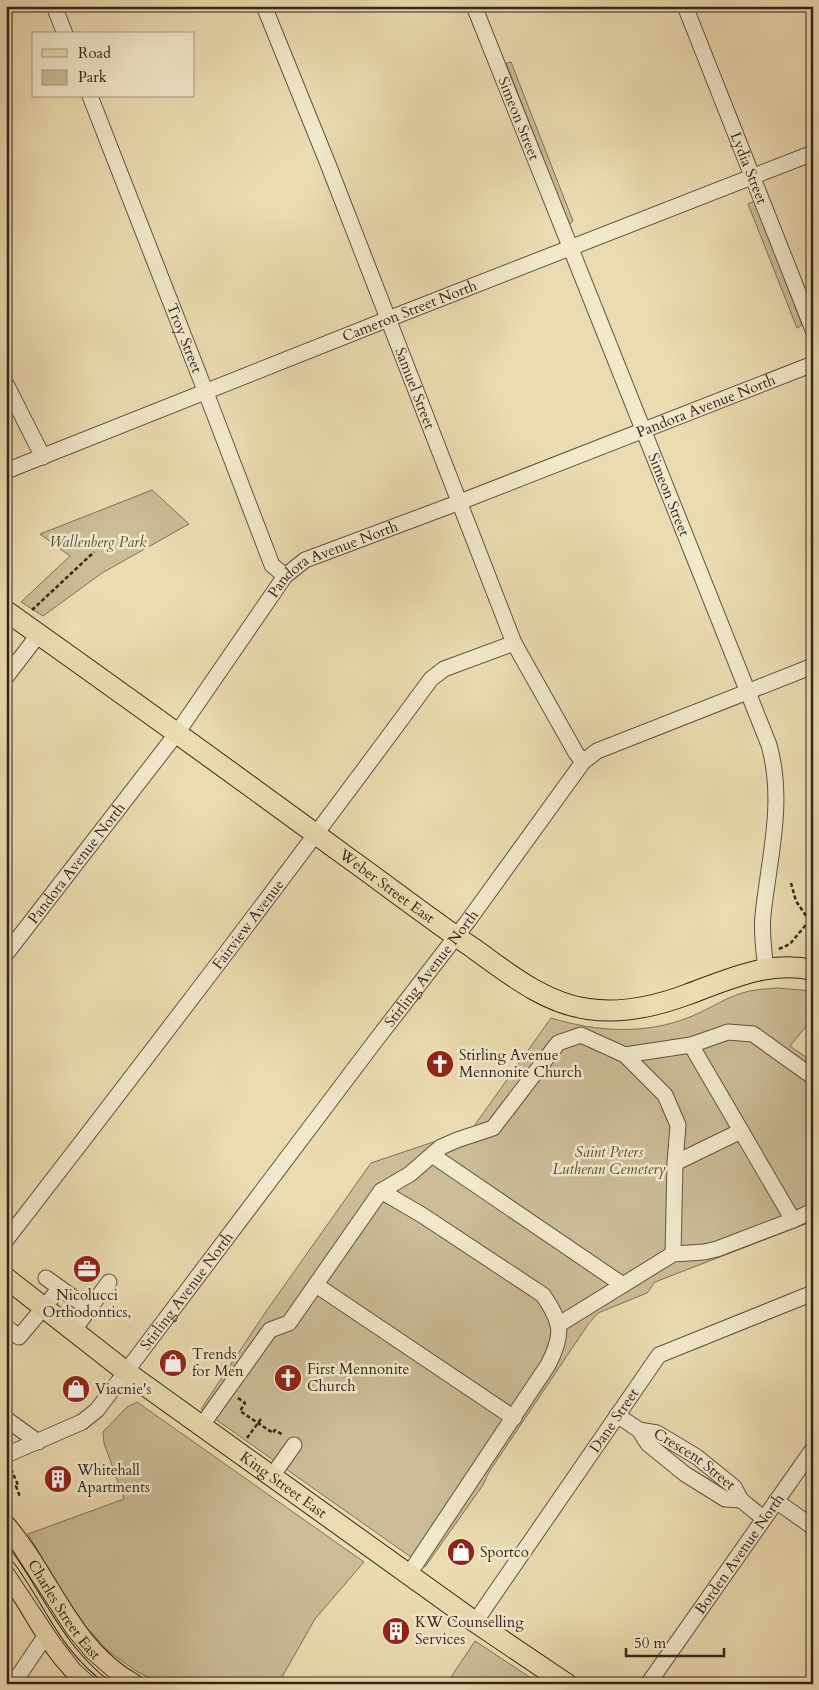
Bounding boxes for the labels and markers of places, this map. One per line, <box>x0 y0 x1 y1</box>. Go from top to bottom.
place label: Stirling Avenue Mennonite Church <box>459 1045 583 1082</box>
church icon: Stirling Avenue Mennonite Church <box>425 1049 455 1079</box>
office icon: Nicolucci Orthodontics, <box>72 1254 102 1284</box>
place label: Nicolucci Orthodontics, <box>43 1285 131 1322</box>
place label: Trends for Men <box>192 1344 244 1381</box>
shop icon: Trends for Men <box>158 1348 188 1378</box>
place label: First Mennonite Church <box>307 1359 410 1396</box>
church icon: First Mennonite Church <box>273 1363 303 1393</box>
shop icon: Viacnie's <box>61 1374 91 1404</box>
place label: Viacnie's <box>95 1379 152 1399</box>
place label: Whitehall Apartments <box>76 1460 150 1497</box>
building icon: Whitehall Apartments <box>43 1464 73 1494</box>
shop icon: Sportco <box>446 1537 476 1567</box>
place label: Sportco <box>480 1542 529 1562</box>
place label: KW Counselling Services <box>415 1612 524 1649</box>
building icon: KW Counselling Services <box>381 1616 411 1646</box>

